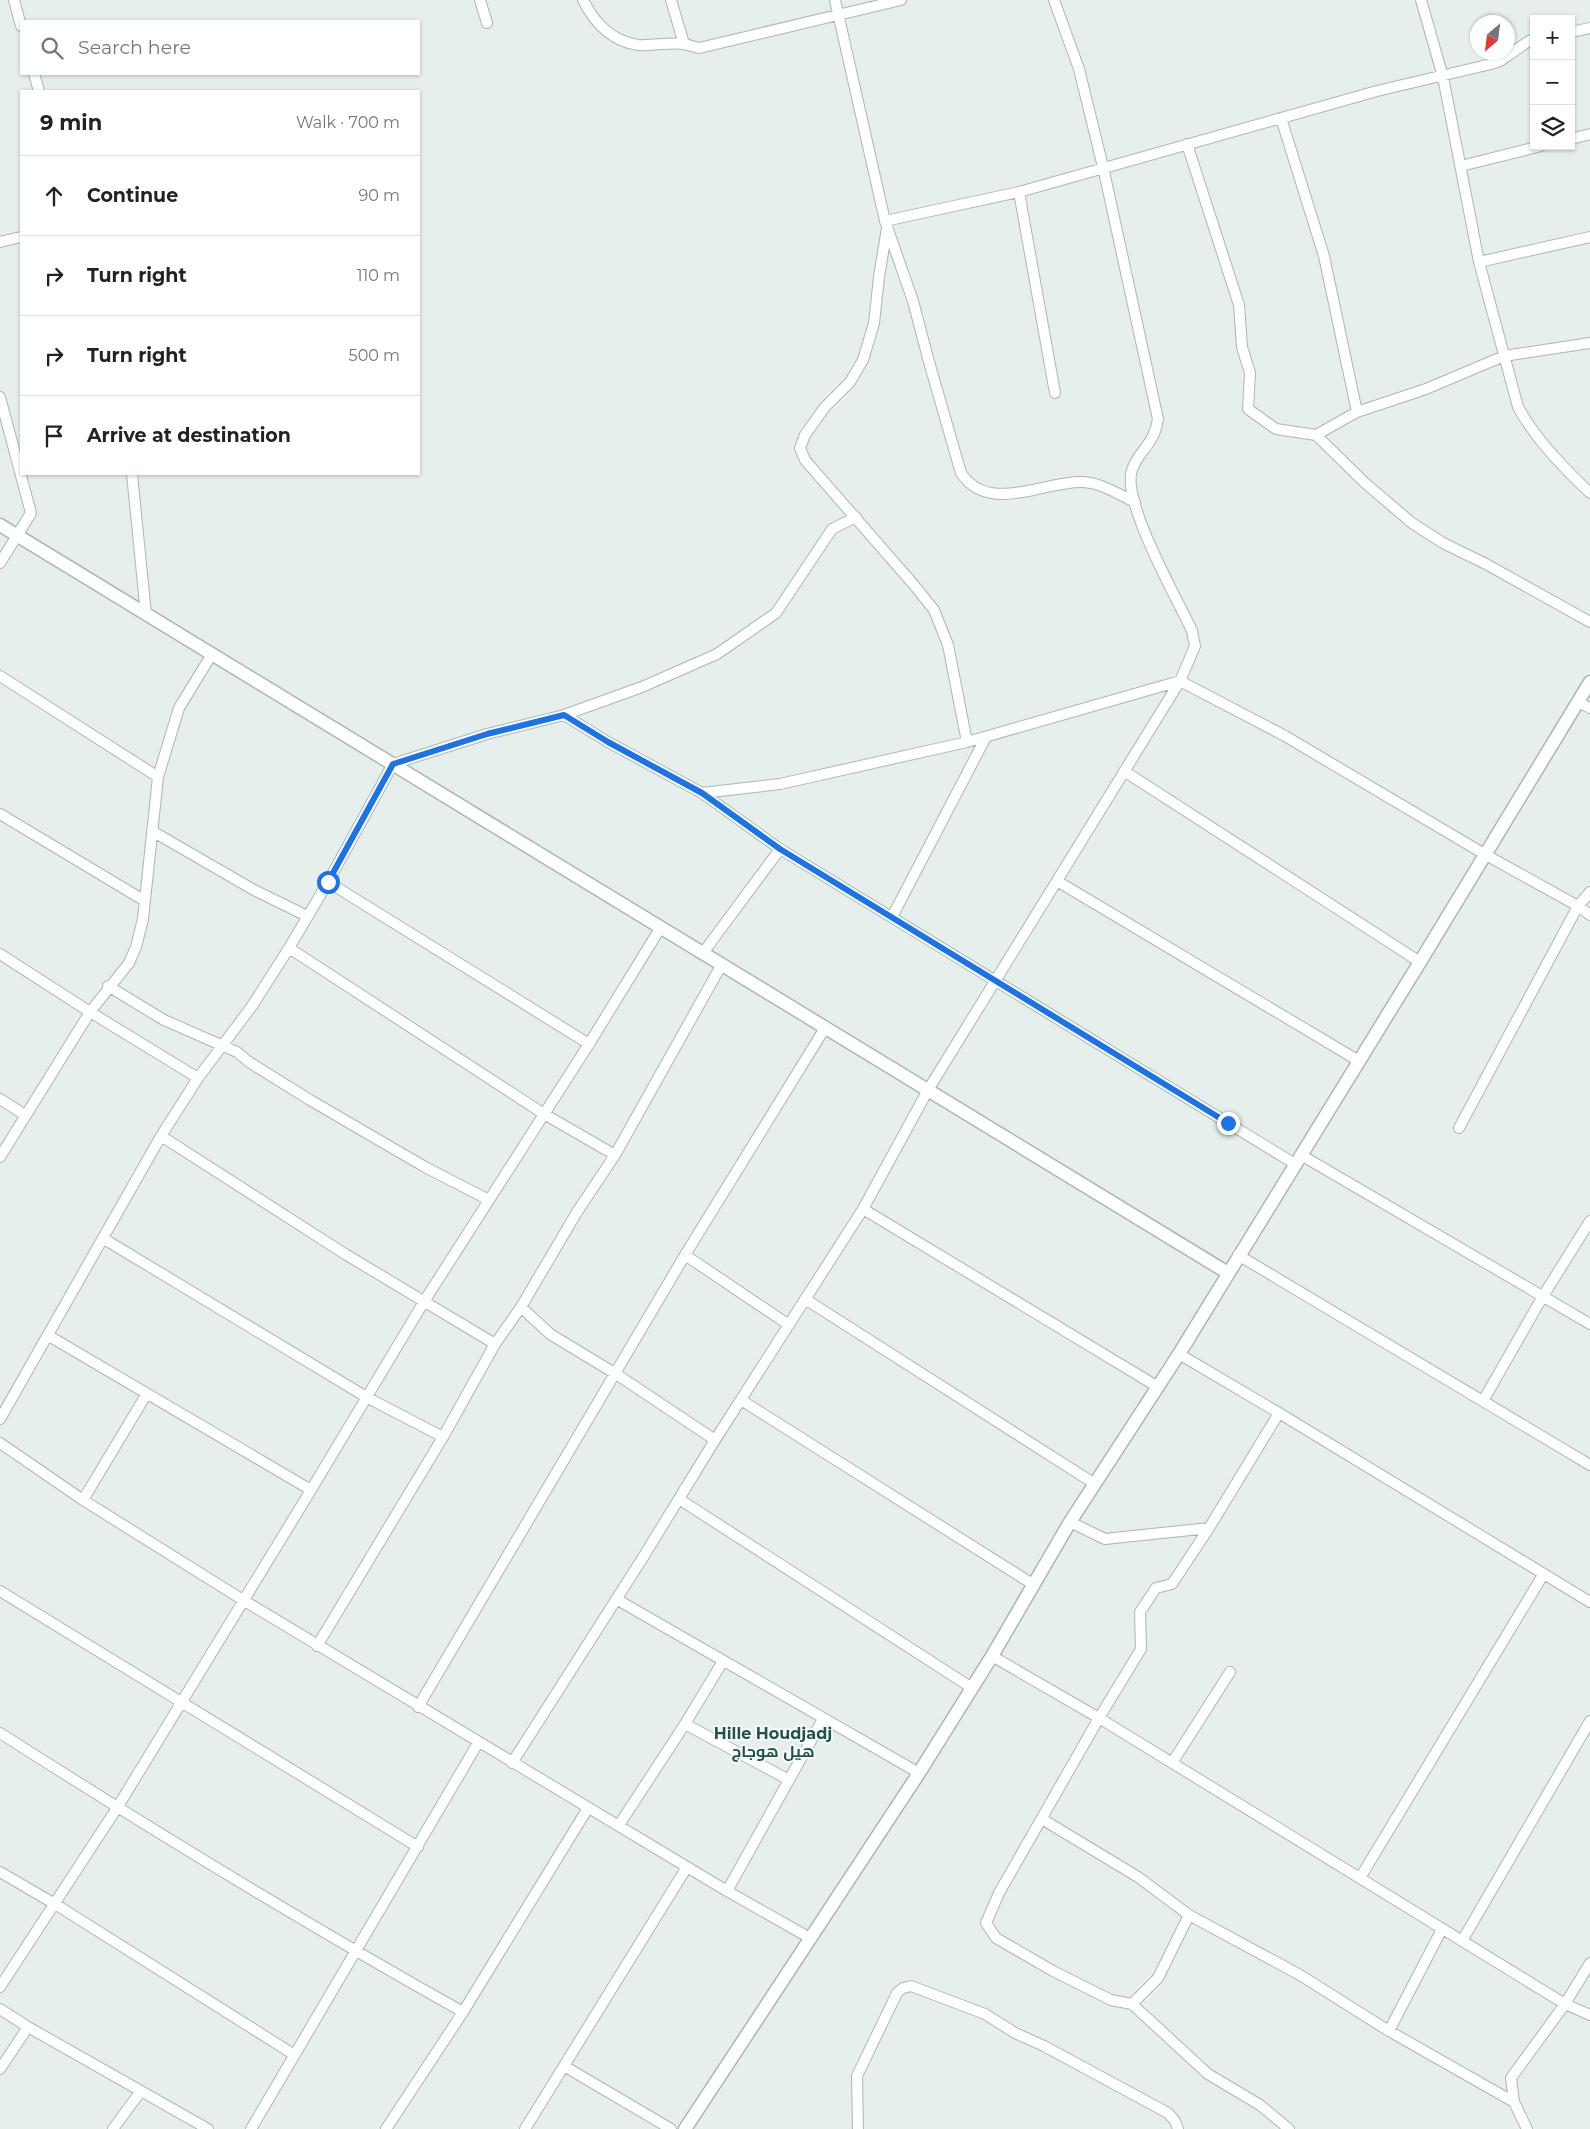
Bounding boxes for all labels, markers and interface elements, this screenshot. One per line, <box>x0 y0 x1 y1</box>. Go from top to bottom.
north arrow <box>1470 15 1515 60</box>
map controls <box>1530 15 1575 150</box>
button: + <box>1530 15 1575 60</box>
search box <box>20 20 420 75</box>
icon: search <box>38 34 66 62</box>
text: Search here <box>78 36 191 59</box>
button: − <box>1530 60 1575 105</box>
button: layers <box>1530 105 1575 150</box>
text: 9 min <box>40 110 102 135</box>
text: Walk · 700 m <box>296 113 400 132</box>
icon: ahead <box>40 182 68 210</box>
text: Continue <box>87 184 178 207</box>
text: 90 m <box>358 186 400 205</box>
icon: right <box>40 262 68 290</box>
text: Turn right <box>87 264 187 287</box>
text: 110 m <box>357 266 400 285</box>
icon: right <box>40 342 68 370</box>
text: Turn right <box>87 344 187 367</box>
text: 500 m <box>349 346 400 365</box>
icon: arrive <box>40 422 68 450</box>
text: Arrive at destination <box>87 424 291 447</box>
route start <box>317 871 340 894</box>
route end <box>1217 1112 1240 1135</box>
district label: Hille Houdjadj هيل هوجاج <box>714 1724 832 1762</box>

